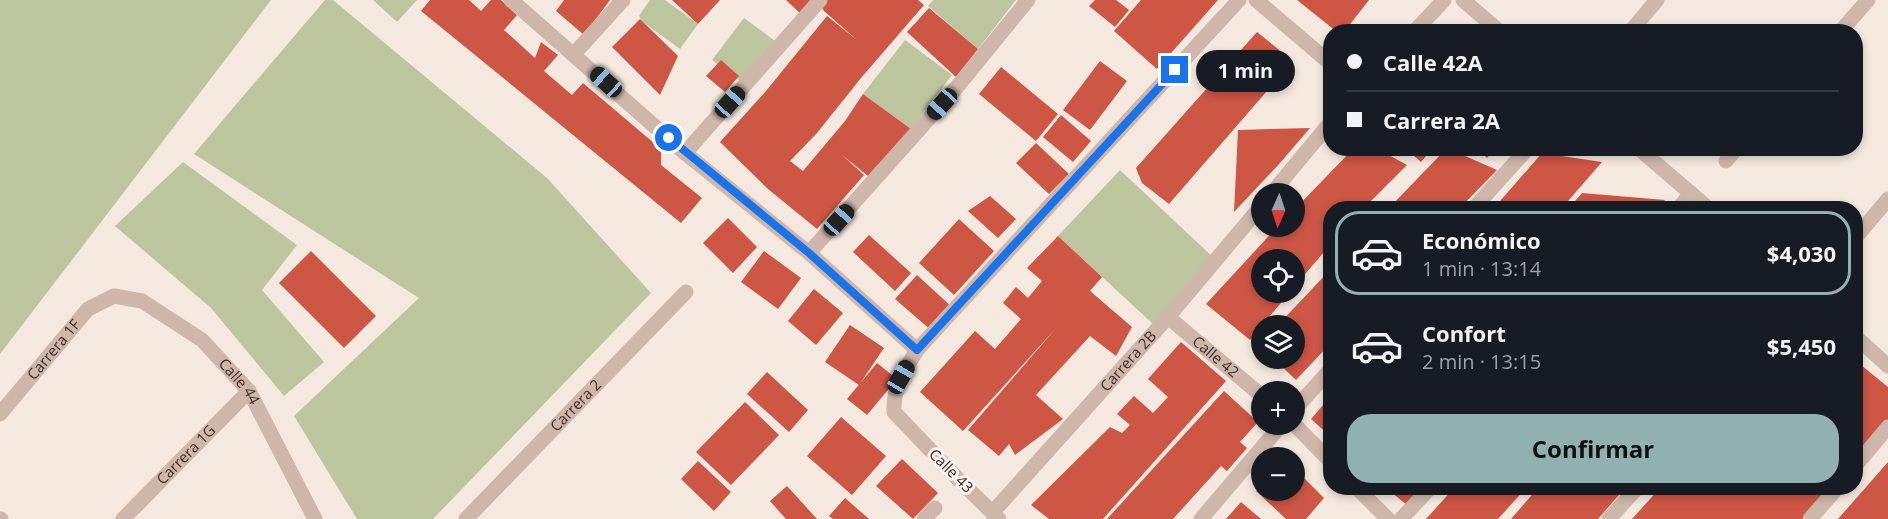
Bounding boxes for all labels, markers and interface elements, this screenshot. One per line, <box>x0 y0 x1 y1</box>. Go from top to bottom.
text: Calle 42A <box>1383 47 1483 77</box>
callout: 1 min <box>1196 49 1295 91</box>
route end <box>1161 56 1188 83</box>
text: 1 min <box>1218 57 1273 84</box>
car <box>587 63 625 101</box>
car <box>711 83 749 121</box>
car <box>923 85 961 123</box>
text: Carrera 2A <box>1383 105 1500 135</box>
route start <box>655 124 682 151</box>
north arrow <box>1251 183 1305 237</box>
map controls <box>1251 183 1305 501</box>
car <box>820 201 858 239</box>
text: Económico <box>1422 225 1541 255</box>
icon: car <box>1350 226 1404 280</box>
text: $4,030 <box>1767 238 1836 268</box>
button: locate <box>1251 249 1305 303</box>
text: 1 min · 13:14 <box>1422 255 1541 282</box>
street label: Carrera 1F <box>22 314 85 383</box>
button: layers <box>1251 315 1305 369</box>
text: Confort <box>1422 318 1506 348</box>
icon: car <box>1350 319 1404 373</box>
street label: Carrera 2B <box>1095 326 1160 395</box>
street label: Calle 42 <box>1189 331 1244 381</box>
text: $5,450 <box>1767 331 1836 361</box>
text: 2 min · 13:15 <box>1422 348 1541 375</box>
street label: Calle 44 <box>215 353 265 408</box>
car <box>884 357 918 397</box>
street label: Carrera 2 <box>545 374 605 435</box>
button: + <box>1251 381 1305 435</box>
button: Confirmar <box>1347 414 1839 483</box>
street label: Carrera 1G <box>152 420 219 488</box>
street label: Calle 43 <box>925 444 978 497</box>
button: − <box>1251 447 1305 501</box>

